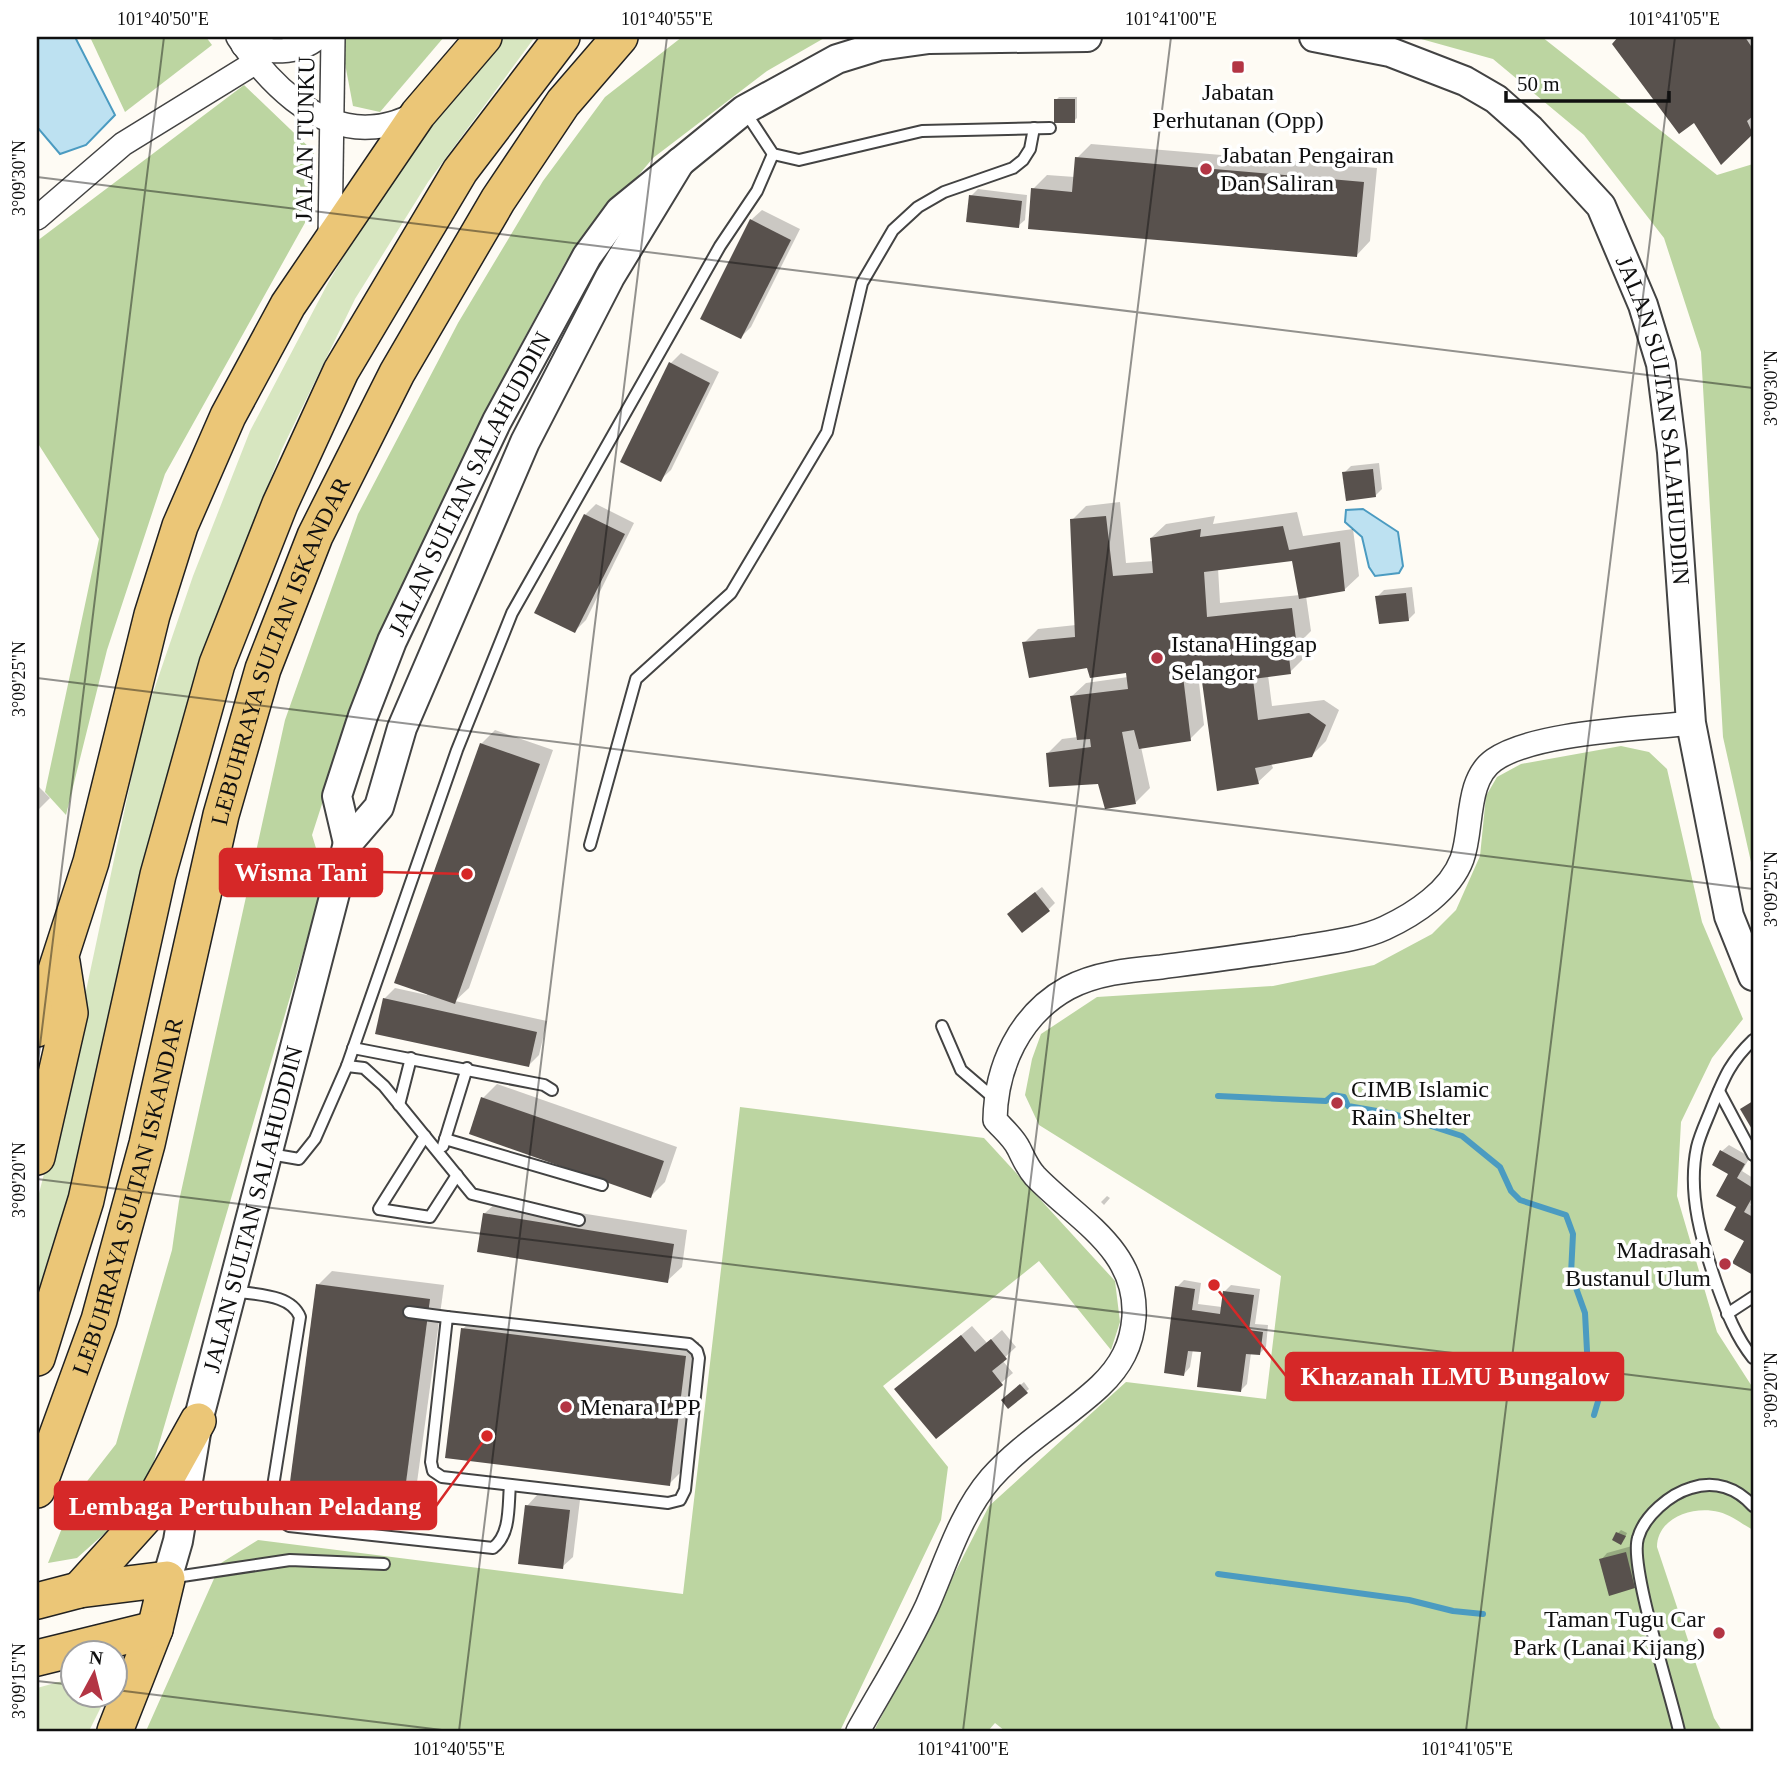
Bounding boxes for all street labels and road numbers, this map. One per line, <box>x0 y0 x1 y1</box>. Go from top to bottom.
street label: JALAN TUNKU <box>291 56 319 222</box>
street label: JALAN SULTAN SALAHUDDIN <box>1611 252 1694 586</box>
street label: JALAN SULTAN SALAHUDDIN <box>383 327 556 640</box>
street label: LEBUHRAYA SULTAN ISKANDAR <box>206 473 355 828</box>
street label: LEBUHRAYA SULTAN ISKANDAR <box>67 1015 188 1378</box>
street label: JALAN SULTAN SALAHUDDIN <box>198 1043 308 1375</box>

